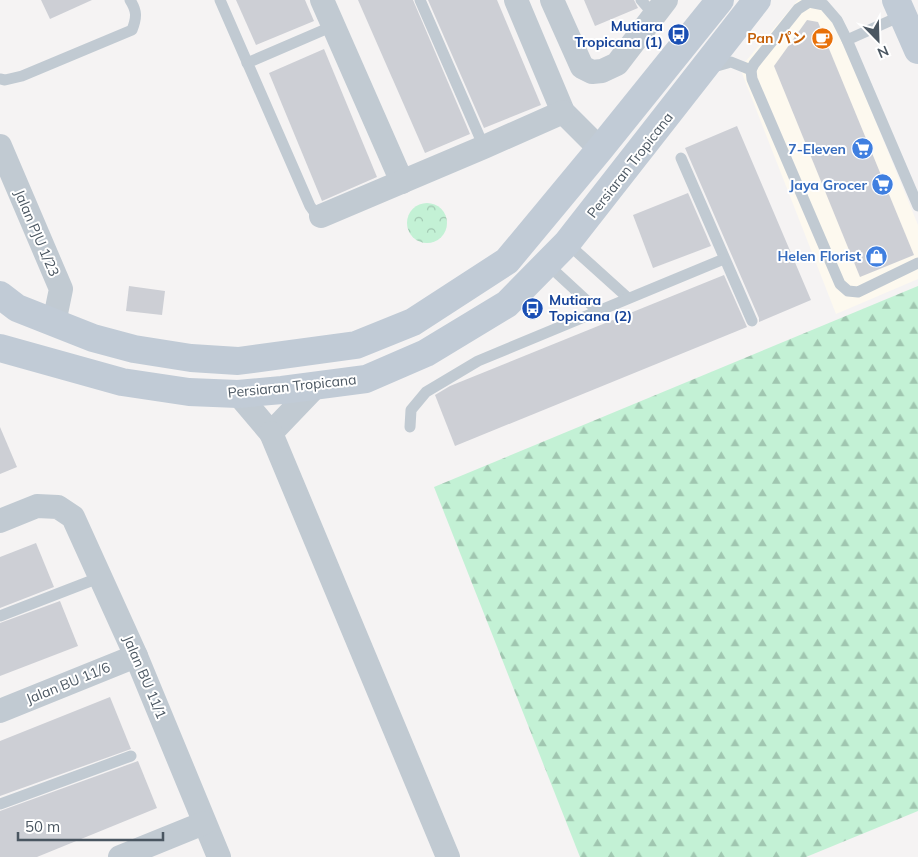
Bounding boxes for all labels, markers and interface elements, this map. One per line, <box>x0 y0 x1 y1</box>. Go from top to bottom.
north arrow <box>853 15 903 65</box>
place label: Mutiara Tropicana (1) <box>574 17 663 51</box>
bus stop icon: Mutiara Tropicana (1) <box>667 22 691 46</box>
cafe icon: Pan パン <box>810 26 834 50</box>
place label: Pan パン <box>747 29 806 47</box>
text: N <box>875 42 891 62</box>
street label: Persiaran Tropicana <box>583 108 677 222</box>
supermarket icon: 7-Eleven <box>850 137 874 161</box>
place label: 7-Eleven <box>788 140 846 158</box>
supermarket icon: Jaya Grocer <box>871 173 895 197</box>
place label: Jaya Grocer <box>789 176 867 194</box>
street label: Jalan PJU 1/23 <box>11 187 63 279</box>
shop icon: Helen Florist <box>865 244 889 268</box>
place label: Helen Florist <box>778 247 862 265</box>
place label: Mutiara Topicana (2) <box>549 291 632 325</box>
bus stop icon: Mutiara Topicana (2) <box>521 296 545 320</box>
street label: Persiaran Tropicana <box>227 370 357 402</box>
street label: Jalan BU 11/1 <box>119 632 171 722</box>
street label: Jalan BU 11/6 <box>23 658 113 708</box>
scale bar <box>18 810 162 842</box>
text: 50 m <box>25 817 60 836</box>

